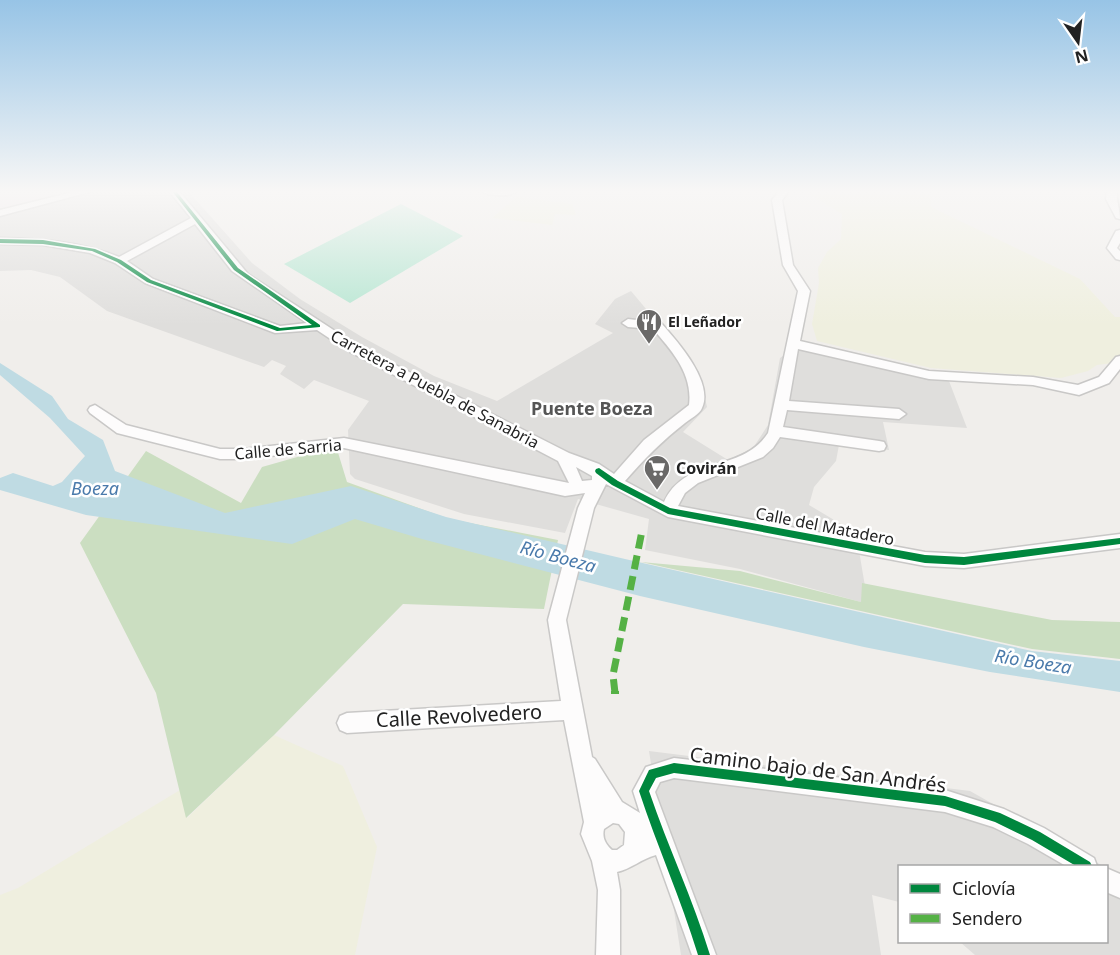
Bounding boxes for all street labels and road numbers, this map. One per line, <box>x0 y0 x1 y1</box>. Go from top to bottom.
street label: Carretera a Puebla de Sanabria <box>327 325 543 453</box>
street label: Calle de Sarria <box>233 433 343 465</box>
street label: Calle del Matadero <box>754 502 896 550</box>
street label: Calle Revolvedero <box>375 698 543 733</box>
street label: Camino bajo de San Andrés <box>688 740 948 799</box>

